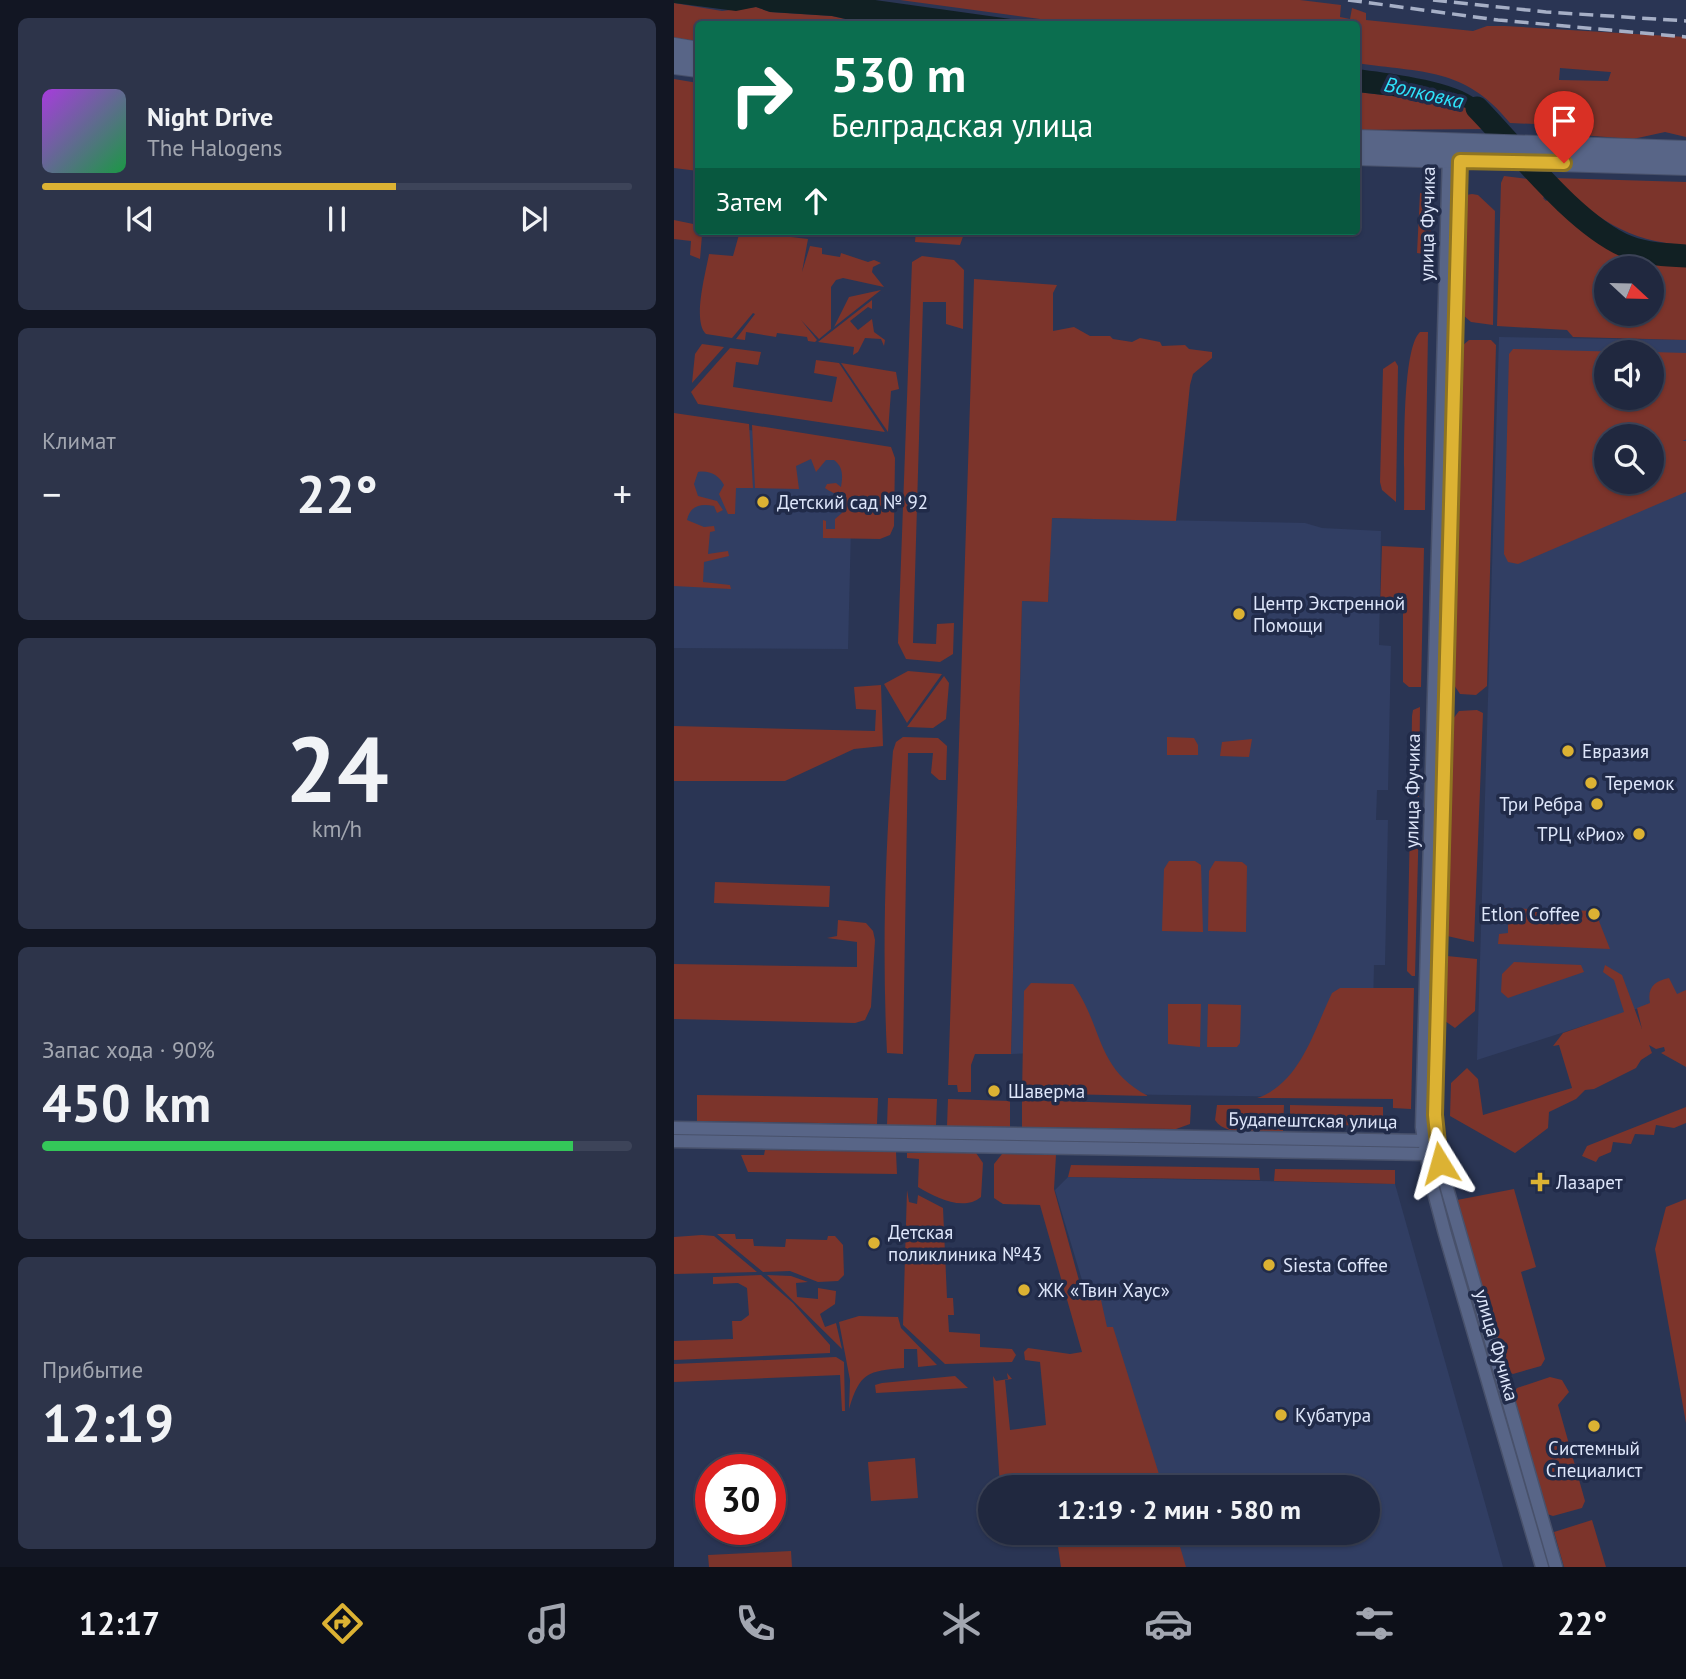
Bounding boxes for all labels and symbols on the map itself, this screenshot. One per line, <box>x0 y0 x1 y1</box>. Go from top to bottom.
water label: Волковка <box>1382 70 1467 115</box>
pin <box>1534 91 1594 163</box>
street label: улица Фучика <box>1414 166 1440 282</box>
north arrow <box>1594 256 1664 326</box>
place label: Детский сад № 92 <box>777 490 928 514</box>
marker: Детский сад № 92 <box>755 494 771 510</box>
place label: Центр Экстренной Помощи <box>1253 591 1405 637</box>
marker: Центр Экстренной Помощи <box>1231 606 1247 622</box>
street label: улица Фучика <box>1399 733 1425 849</box>
place label: Евразия <box>1582 739 1649 763</box>
marker: Евразия <box>1560 743 1576 759</box>
place label: Теремок <box>1605 771 1674 795</box>
marker: Теремок <box>1583 775 1599 791</box>
place label: Три Ребра <box>1499 792 1583 816</box>
marker: Три Ребра <box>1589 796 1605 812</box>
place label: ТРЦ «Рио» <box>1537 822 1625 846</box>
marker: ТРЦ «Рио» <box>1631 826 1647 842</box>
place label: Etlon Coffee <box>1481 902 1580 926</box>
marker: Etlon Coffee <box>1586 906 1602 922</box>
place label: Шаверма <box>1008 1079 1085 1103</box>
marker: Шаверма <box>986 1083 1002 1099</box>
street label: Будапештская улица <box>1228 1107 1398 1133</box>
position arrow <box>1403 1126 1477 1200</box>
place label: Лазарет <box>1555 1170 1623 1194</box>
marker: Лазарет <box>1530 1172 1550 1192</box>
place label: Детская поликлиника №43 <box>888 1220 1042 1266</box>
marker: Детская поликлиника №43 <box>866 1235 882 1251</box>
place label: Siesta Coffee <box>1283 1253 1388 1277</box>
marker: Siesta Coffee <box>1261 1257 1277 1273</box>
place label: ЖК «Твин Хаус» <box>1037 1278 1170 1302</box>
marker: ЖК «Твин Хаус» <box>1016 1282 1032 1298</box>
street label: улица Фучика <box>1470 1286 1524 1404</box>
place label: Кубатура <box>1295 1403 1371 1427</box>
marker: Кубатура <box>1273 1407 1289 1423</box>
marker: Системный Специалист <box>1586 1418 1602 1434</box>
place label: Системный Специалист <box>1546 1436 1643 1482</box>
speed limit sign: 30 <box>695 1454 786 1545</box>

